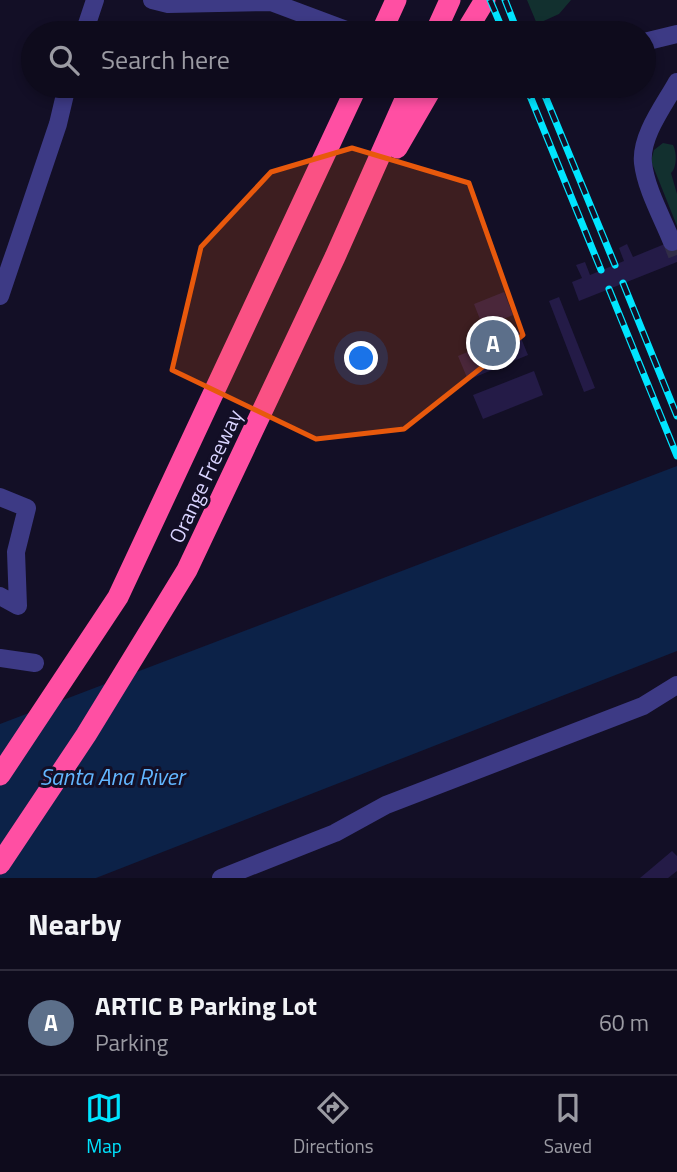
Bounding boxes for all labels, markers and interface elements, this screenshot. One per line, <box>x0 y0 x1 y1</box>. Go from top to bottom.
search box <box>21 21 656 98</box>
text: Search here <box>101 40 230 79</box>
icon: search <box>45 41 83 79</box>
pin: A <box>470 317 516 369</box>
your location <box>344 341 378 375</box>
street label: Orange Freeway <box>160 404 250 548</box>
water label: Santa Ana River <box>40 759 187 794</box>
text: Nearby <box>28 901 121 947</box>
text: ARTIC B Parking Lot <box>95 986 317 1025</box>
text: A <box>44 1005 58 1040</box>
text: 60 m <box>599 1005 649 1040</box>
text: Parking <box>95 1025 168 1060</box>
tab: Map <box>85 1089 123 1160</box>
tab: Directions <box>293 1089 374 1160</box>
tab: Saved <box>544 1089 592 1160</box>

